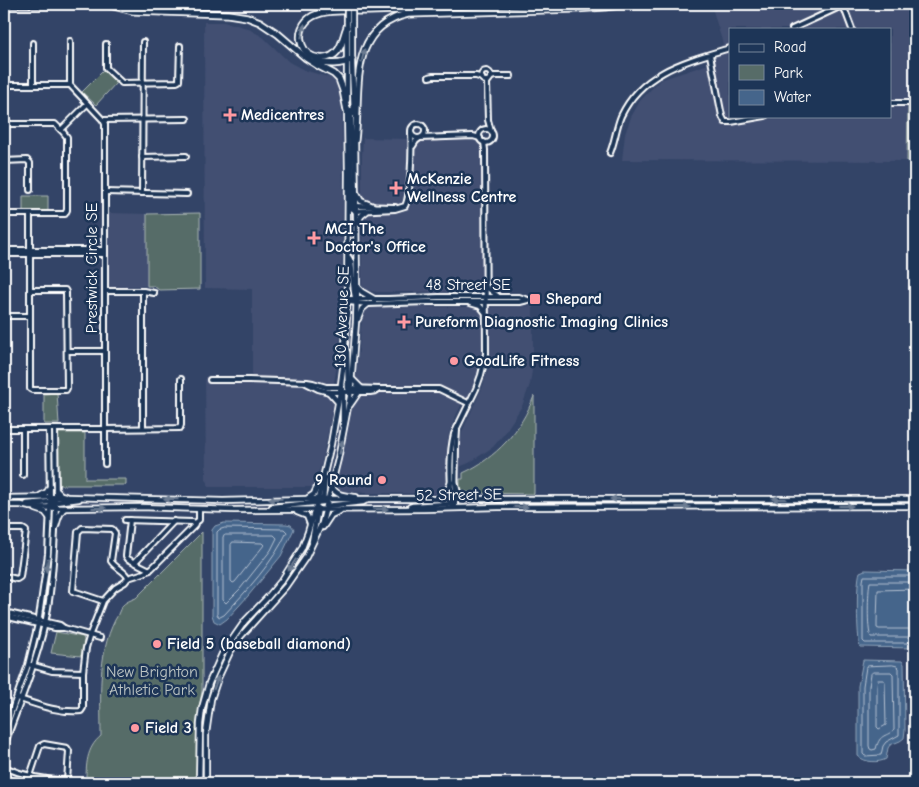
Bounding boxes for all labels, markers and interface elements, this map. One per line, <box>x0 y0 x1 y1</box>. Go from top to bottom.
one-way arrow <box>299 23 307 39</box>
legend <box>729 28 892 118</box>
text: Road <box>774 38 806 56</box>
one-way arrow <box>359 49 367 64</box>
text: Park <box>774 64 803 82</box>
text: Water <box>774 88 811 106</box>
place label: Medicentres <box>241 106 324 124</box>
marker: Medicentres <box>223 108 237 122</box>
place label: McKenzie Wellness Centre <box>407 170 516 206</box>
marker: McKenzie Wellness Centre <box>389 181 403 195</box>
street label: Prestwick Circle SE <box>83 202 101 333</box>
place label: MCI The Doctor's Office <box>325 220 426 256</box>
marker: MCI The Doctor's Office <box>307 231 321 245</box>
street label: 130 Avenue SE <box>331 265 353 368</box>
street label: 48 Street SE <box>425 276 511 294</box>
place label: Shepard <box>546 290 602 308</box>
marker: Shepard <box>528 292 542 306</box>
place label: Pureform Diagnostic Imaging Clinics <box>415 313 668 331</box>
marker: Pureform Diagnostic Imaging Clinics <box>397 315 411 329</box>
place label: GoodLife Fitness <box>464 352 579 370</box>
marker: GoodLife Fitness <box>448 355 460 367</box>
one-way arrow <box>337 439 345 455</box>
place label: 9 Round <box>315 471 372 489</box>
marker: 9 Round <box>376 474 388 486</box>
street label: 52 Street SE <box>416 485 503 505</box>
one-way arrow <box>163 495 179 503</box>
one-way arrow <box>267 495 283 503</box>
one-way arrow <box>608 495 624 503</box>
one-way arrow <box>771 495 787 503</box>
one-way arrow <box>838 502 854 510</box>
one-way arrow <box>513 503 529 511</box>
one-way arrow <box>676 503 692 511</box>
one-way arrow <box>92 504 108 512</box>
one-way arrow <box>373 505 389 513</box>
one-way arrow <box>42 558 50 574</box>
one-way arrow <box>287 558 297 572</box>
place label: Field 5 (baseball diamond) <box>167 635 351 653</box>
marker: Field 5 (baseball diamond) <box>151 638 163 650</box>
park label: New Brighton Athletic Park <box>106 663 198 699</box>
one-way arrow <box>212 675 220 690</box>
place label: Field 3 <box>145 719 192 737</box>
marker: Field 3 <box>129 722 141 734</box>

